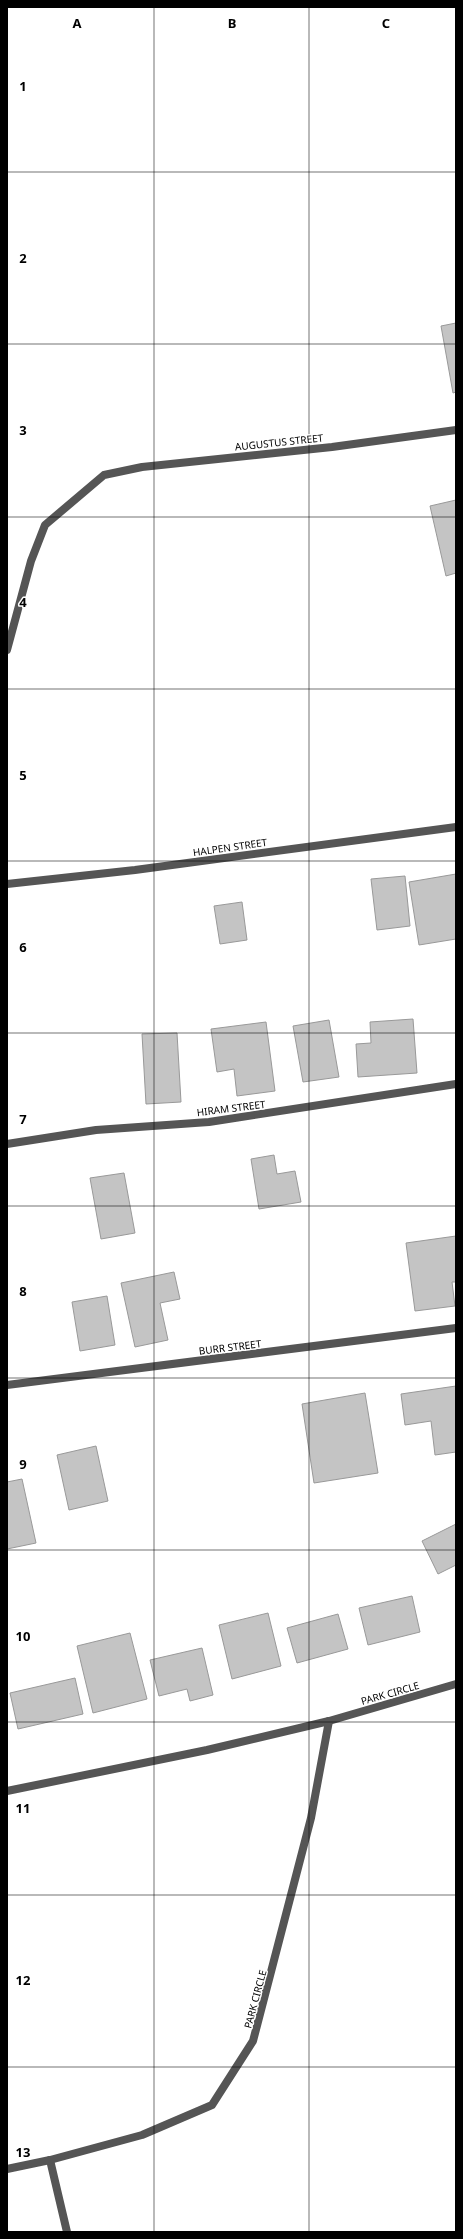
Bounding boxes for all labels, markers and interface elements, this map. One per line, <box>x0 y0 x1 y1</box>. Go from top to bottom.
text: A <box>73 14 82 32</box>
text: B <box>228 14 236 32</box>
text: C <box>382 14 390 32</box>
text: 1 <box>19 77 27 95</box>
text: 2 <box>19 249 27 267</box>
text: 3 <box>19 421 27 439</box>
street label: AUGUSTUS STREET <box>234 430 324 454</box>
text: 4 <box>19 593 27 611</box>
text: 5 <box>19 766 27 784</box>
street label: HALPEN STREET <box>192 835 268 859</box>
text: 6 <box>19 938 27 956</box>
street label: HIRAM STREET <box>196 1097 267 1119</box>
text: 7 <box>19 1110 27 1128</box>
text: 8 <box>19 1282 27 1300</box>
street label: BURR STREET <box>198 1336 262 1358</box>
text: 9 <box>19 1455 27 1473</box>
text: 10 <box>16 1627 30 1645</box>
street label: PARK CIRCLE <box>359 1678 421 1708</box>
text: 11 <box>16 1799 30 1817</box>
street label: PARK CIRCLE <box>240 1968 270 2030</box>
text: 12 <box>16 1971 30 1989</box>
text: 13 <box>16 2143 30 2161</box>

